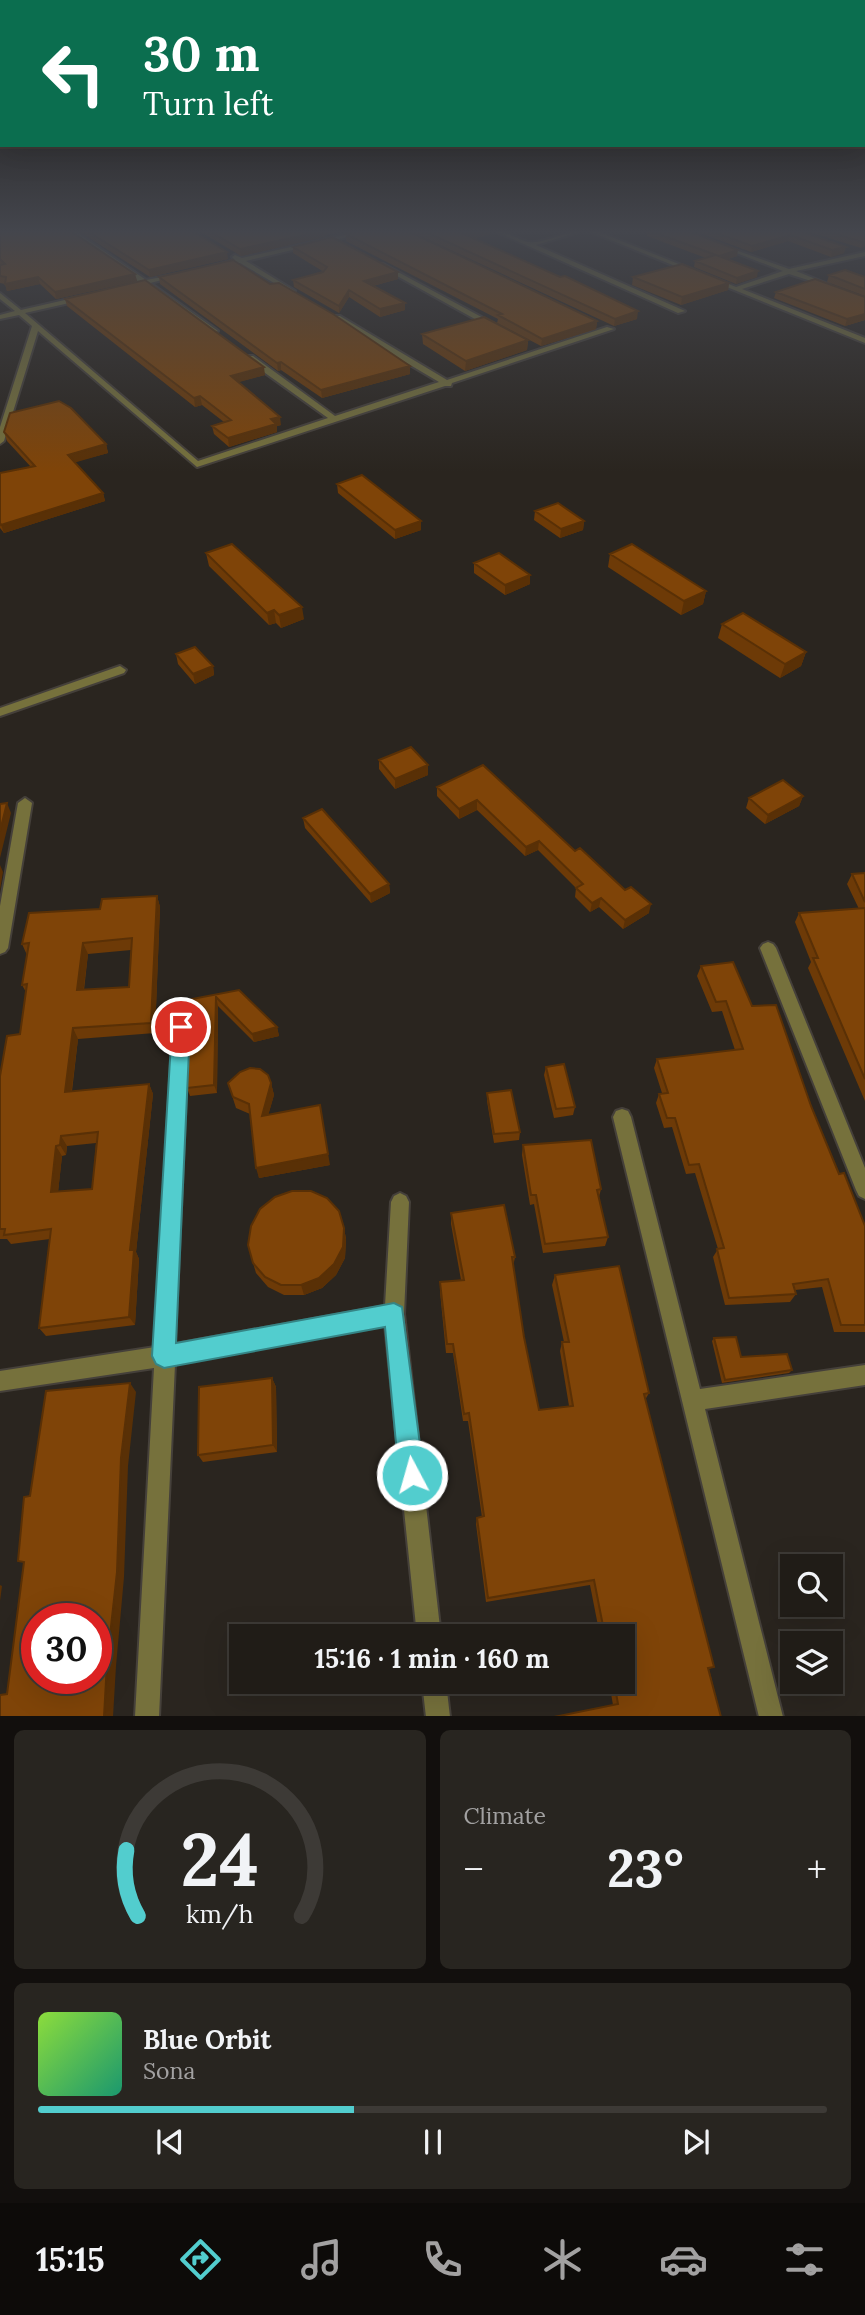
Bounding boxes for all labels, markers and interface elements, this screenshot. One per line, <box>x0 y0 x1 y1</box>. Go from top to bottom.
text: 30 m <box>143 22 260 84</box>
icon: left <box>28 28 119 119</box>
text: Turn left <box>143 83 273 124</box>
pin <box>151 997 211 1057</box>
icon: arrive <box>162 1008 200 1046</box>
position arrow <box>375 1438 449 1512</box>
map controls <box>780 1554 843 1694</box>
button: search <box>780 1554 843 1617</box>
speed limit sign: 30 <box>21 1603 112 1694</box>
button: layers <box>780 1631 843 1694</box>
text: 15:16 · 1 min · 160 m <box>315 1642 549 1675</box>
text: Climate <box>464 1801 546 1830</box>
text: 24 <box>180 1813 259 1906</box>
text: 23° <box>607 1835 684 1901</box>
text: − <box>464 1845 484 1893</box>
text: + <box>807 1845 827 1893</box>
text: km/h <box>186 1897 254 1929</box>
text: Blue Orbit <box>143 2023 271 2056</box>
text: Sona <box>143 2056 195 2085</box>
icon: previous <box>151 2123 189 2161</box>
icon: pause <box>414 2123 452 2161</box>
icon: next <box>677 2123 715 2161</box>
icon: directions <box>176 2235 225 2284</box>
icon: music <box>297 2235 346 2284</box>
icon: phone <box>418 2235 467 2284</box>
icon: climate <box>538 2235 587 2284</box>
icon: car <box>659 2235 708 2284</box>
icon: filters <box>780 2235 829 2284</box>
text: 15:15 <box>36 2239 104 2280</box>

